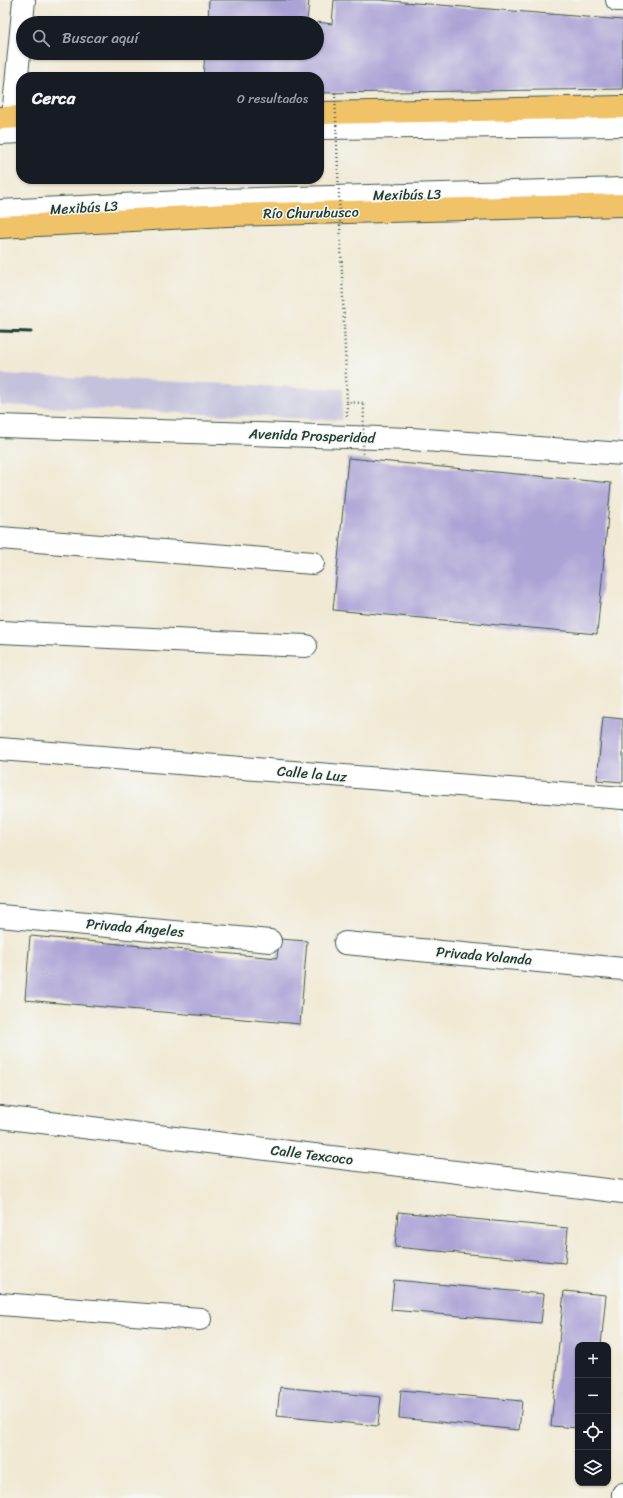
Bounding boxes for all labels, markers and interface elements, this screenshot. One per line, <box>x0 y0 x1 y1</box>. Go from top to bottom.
search box <box>16 16 324 60</box>
text: Buscar aquí <box>62 25 139 51</box>
icon: search <box>30 27 52 49</box>
text: Cerca <box>32 83 75 113</box>
text: 0 resultados <box>237 87 308 110</box>
street label: Mexibús L3 <box>373 182 442 208</box>
street label: Mexibús L3 <box>49 194 119 222</box>
street label: Río Churubusco <box>263 200 359 226</box>
street label: Avenida Prosperidad <box>248 421 377 451</box>
street label: Calle la Luz <box>276 759 348 790</box>
street label: Privada Ángeles <box>85 911 186 945</box>
street label: Privada Yolanda <box>435 939 533 973</box>
street label: Calle Texcoco <box>269 1138 355 1172</box>
map controls <box>575 1342 611 1486</box>
button: + <box>575 1342 611 1378</box>
button: − <box>575 1378 611 1414</box>
button: locate <box>575 1414 611 1450</box>
button: layers <box>575 1450 611 1486</box>

